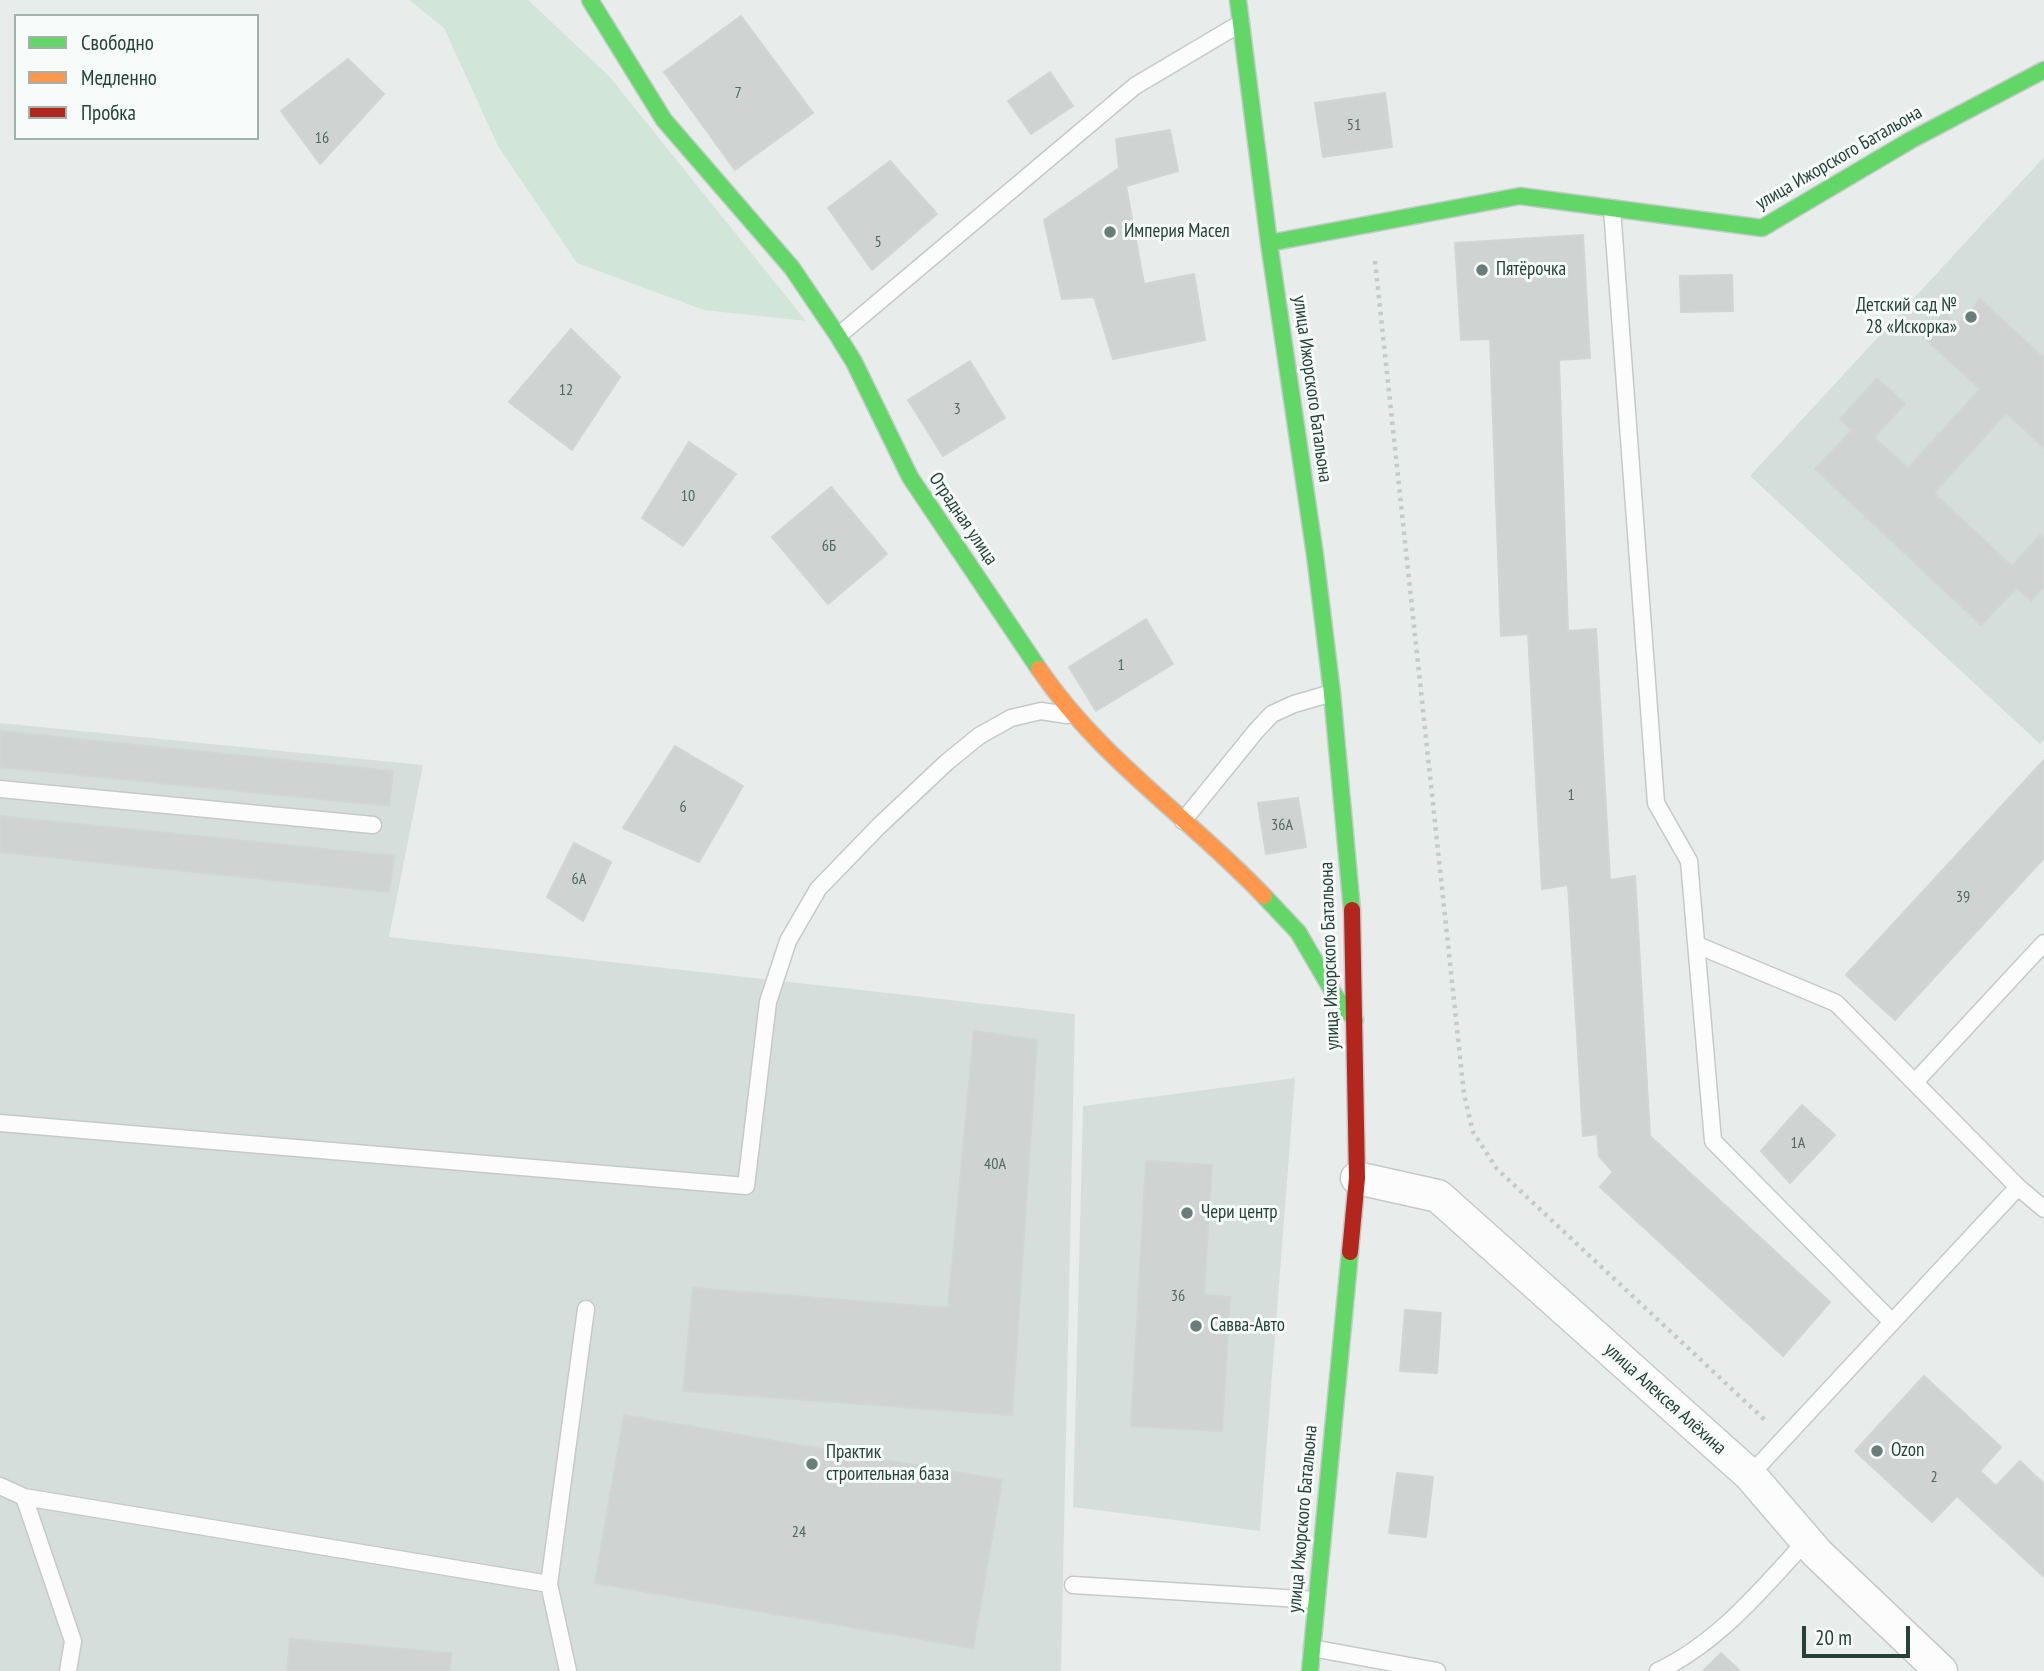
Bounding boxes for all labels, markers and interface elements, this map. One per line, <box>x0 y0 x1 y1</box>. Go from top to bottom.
legend <box>14 14 259 140</box>
text: Свободно <box>81 29 154 56</box>
text: Медленно <box>81 64 157 91</box>
house number: 7 <box>734 83 742 103</box>
text: Пробка <box>81 99 136 126</box>
street label: улица Ижорского Батальона <box>1752 101 1926 215</box>
house number: 51 <box>1347 115 1361 135</box>
house number: 16 <box>315 128 329 148</box>
place label: Империя Масел <box>1124 221 1230 243</box>
marker: Империя Масел <box>1102 224 1118 240</box>
house number: 5 <box>874 232 882 252</box>
place label: Пятёрочка <box>1496 259 1566 281</box>
marker: Пятёрочка <box>1474 262 1490 278</box>
street label: улица Ижорского Батальона <box>1288 294 1336 484</box>
place label: Детский сад № 28 «Искорка» <box>1856 295 1957 339</box>
marker: Детский сад № 28 «Искорка» <box>1963 309 1979 325</box>
house number: 12 <box>559 380 573 400</box>
house number: 3 <box>953 399 961 419</box>
street label: Отрадная улица <box>924 468 1002 570</box>
house number: 10 <box>681 486 695 506</box>
house number: 6Б <box>822 536 836 556</box>
house number: 1 <box>1117 655 1125 675</box>
house number: 1 <box>1567 785 1575 805</box>
house number: 6 <box>679 797 687 817</box>
house number: 36А <box>1271 815 1293 835</box>
street label: улица Ижорского Батальона <box>1315 862 1345 1050</box>
house number: 6А <box>572 869 586 889</box>
house number: 39 <box>1956 887 1970 907</box>
house number: 1А <box>1791 1133 1805 1153</box>
house number: 40А <box>984 1154 1006 1174</box>
place label: Чери центр <box>1201 1202 1278 1224</box>
marker: Чери центр <box>1179 1205 1195 1221</box>
house number: 36 <box>1171 1286 1185 1306</box>
place label: Савва-Авто <box>1210 1315 1285 1337</box>
marker: Савва-Авто <box>1188 1318 1204 1334</box>
street label: улица Алексея Алёхина <box>1599 1338 1731 1460</box>
street label: улица Ижорского Батальона <box>1283 1424 1323 1614</box>
place label: Ozon <box>1891 1440 1924 1462</box>
place label: Практик строительная база <box>826 1442 949 1486</box>
marker: Ozon <box>1869 1443 1885 1459</box>
marker: Практик строительная база <box>804 1456 820 1472</box>
house number: 2 <box>1930 1467 1938 1487</box>
house number: 24 <box>792 1522 806 1542</box>
scale bar <box>1806 1612 1914 1656</box>
text: 20 m <box>1815 1624 1852 1651</box>

